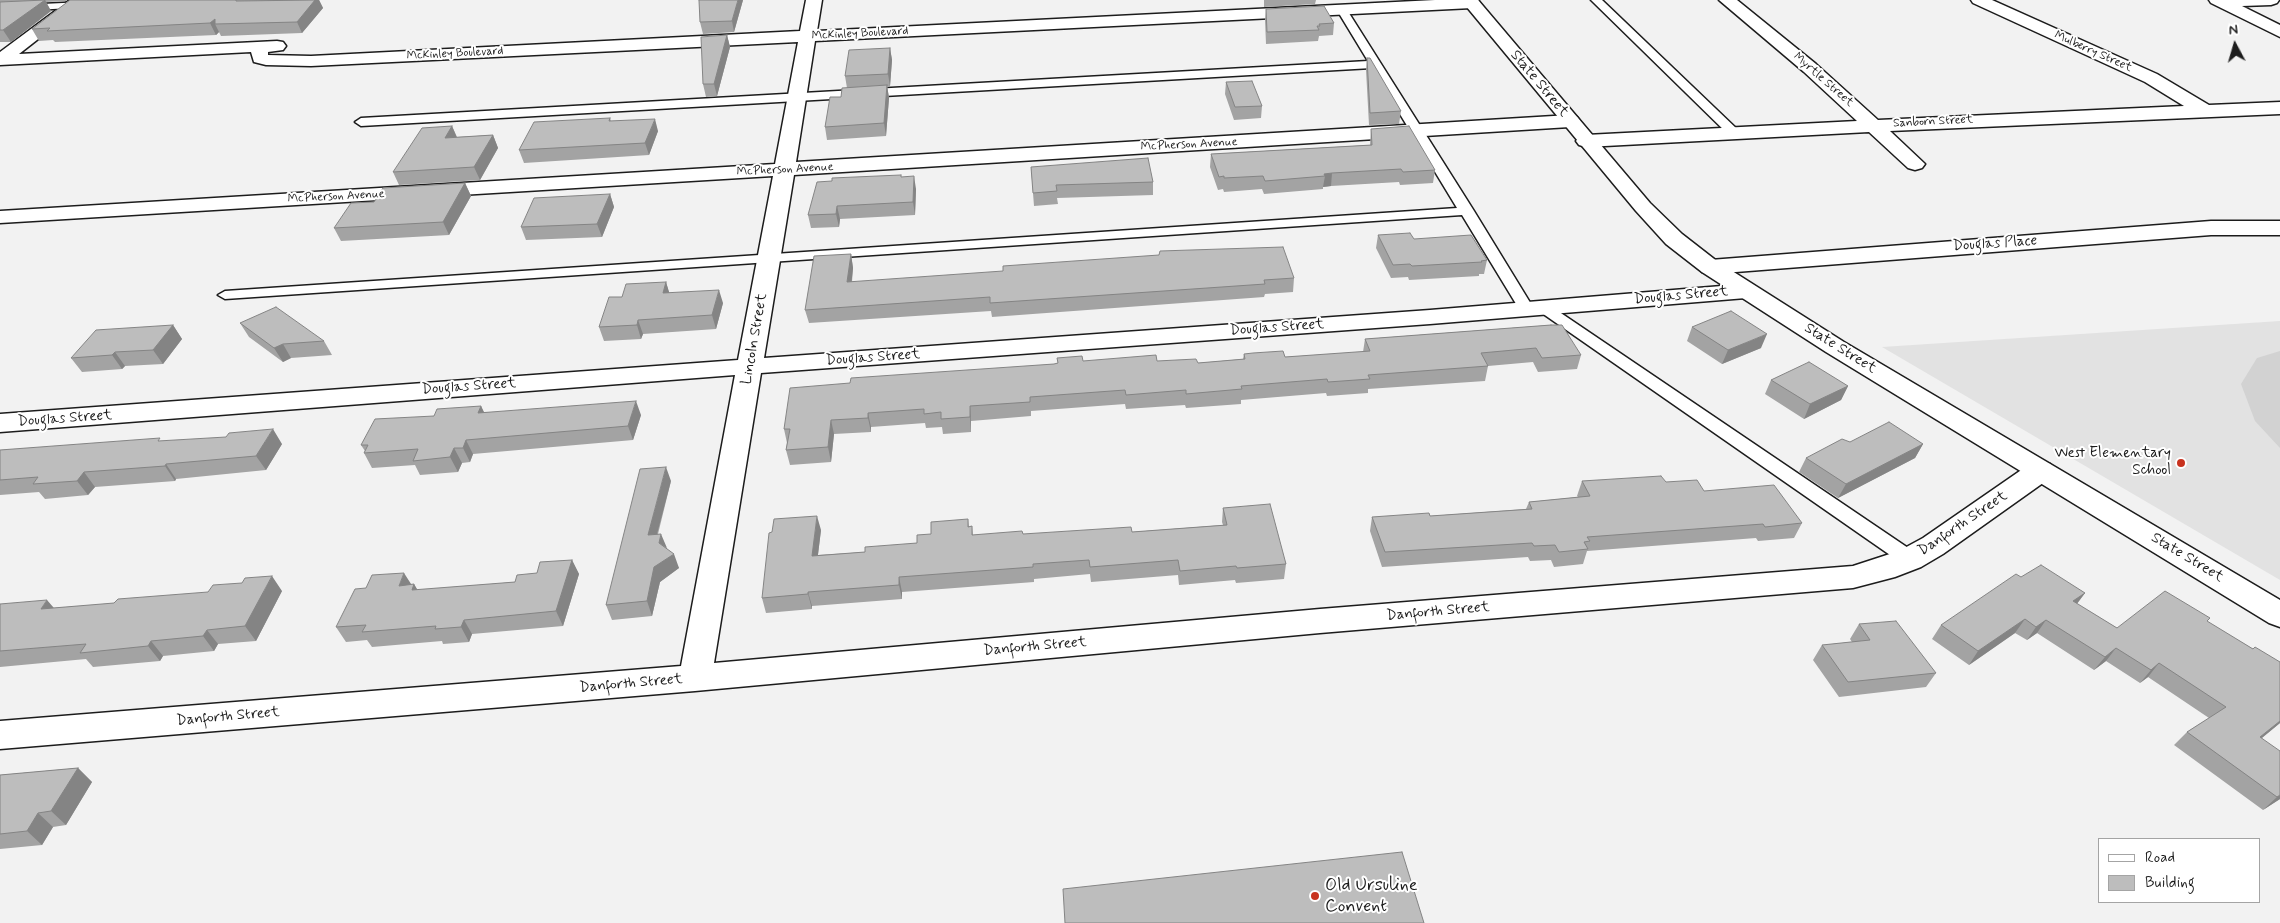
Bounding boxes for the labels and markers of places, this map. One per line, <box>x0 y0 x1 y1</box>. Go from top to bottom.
place label: West Elementary School <box>2054 445 2171 480</box>
marker: West Elementary School <box>2175 457 2187 469</box>
place label: Old Ursuline Convent <box>1325 875 1418 918</box>
marker: Old Ursuline Convent <box>1309 890 1321 902</box>

